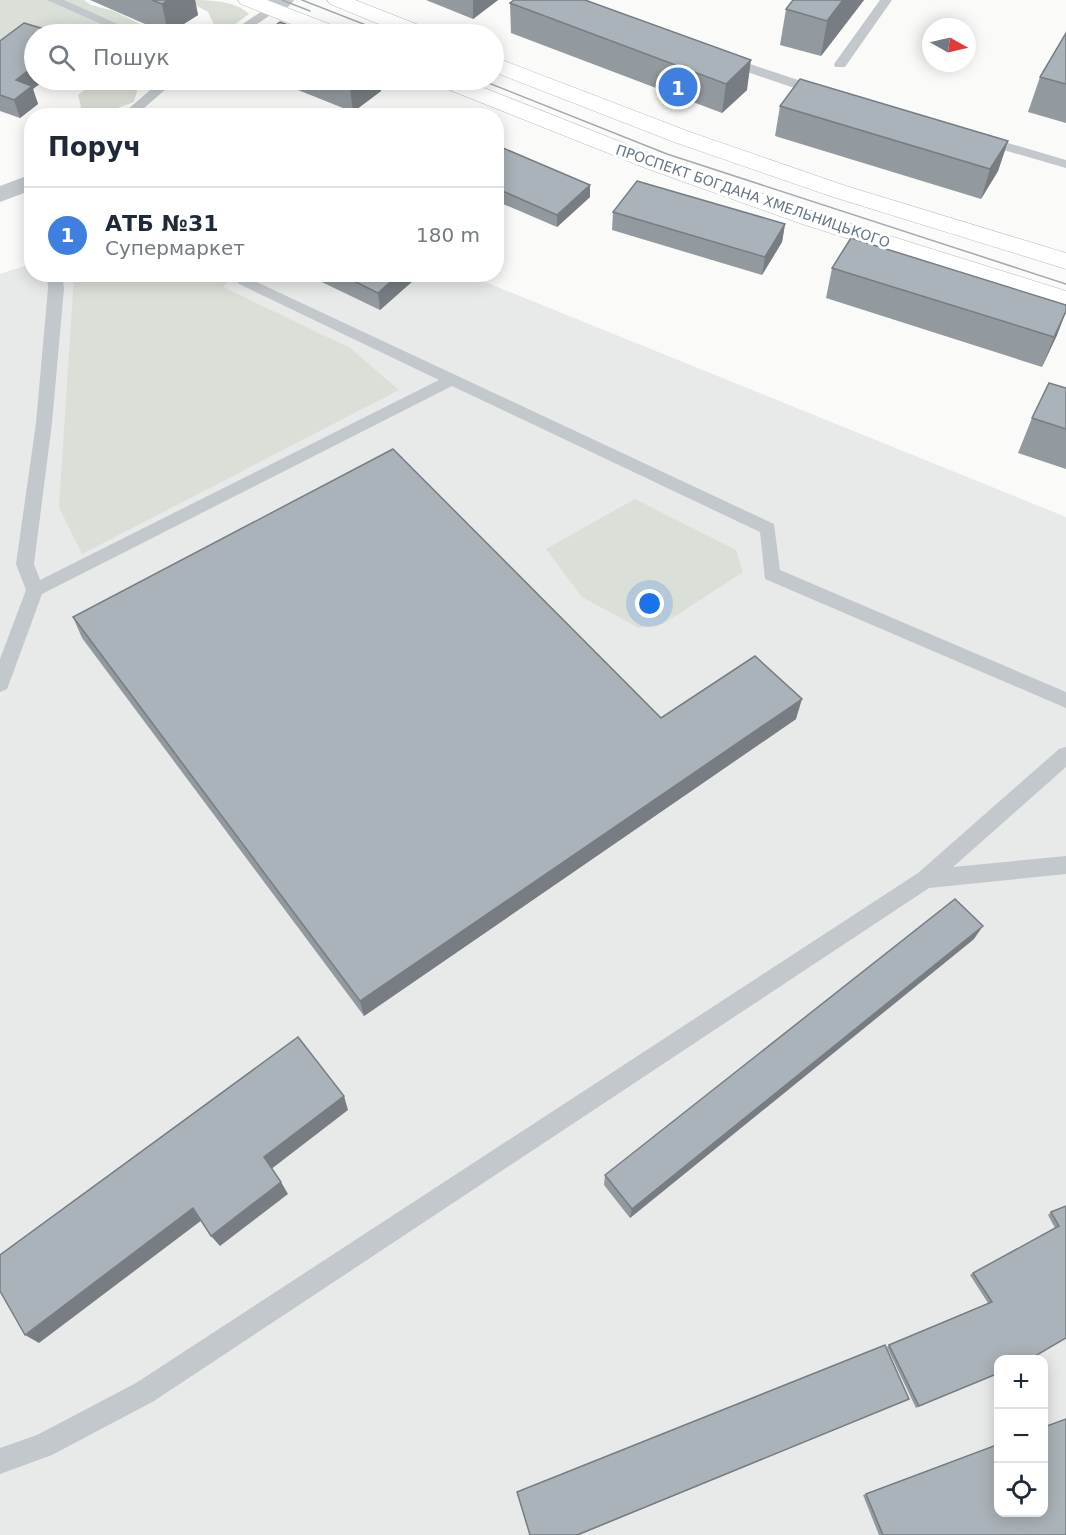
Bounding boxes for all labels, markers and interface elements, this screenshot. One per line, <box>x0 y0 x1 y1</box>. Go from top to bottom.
north arrow <box>922 18 976 72</box>
search box <box>24 24 504 90</box>
icon: search <box>45 41 78 74</box>
text: Пошук <box>93 45 169 70</box>
pin: 1 <box>658 64 698 110</box>
text: Поруч <box>48 132 141 162</box>
street label: ПРОСПЕКТ БОГДАНА ХМЕЛЬНИЦЬКОГО <box>614 141 892 251</box>
text: АТБ №31 <box>105 211 219 236</box>
text: 1 <box>61 223 74 247</box>
text: 180 m <box>416 223 480 247</box>
text: Супермаркет <box>105 236 245 260</box>
your location <box>635 589 664 618</box>
map controls <box>994 1355 1048 1517</box>
button: + <box>994 1355 1048 1409</box>
button: − <box>994 1409 1048 1463</box>
button: locate <box>994 1463 1048 1517</box>

